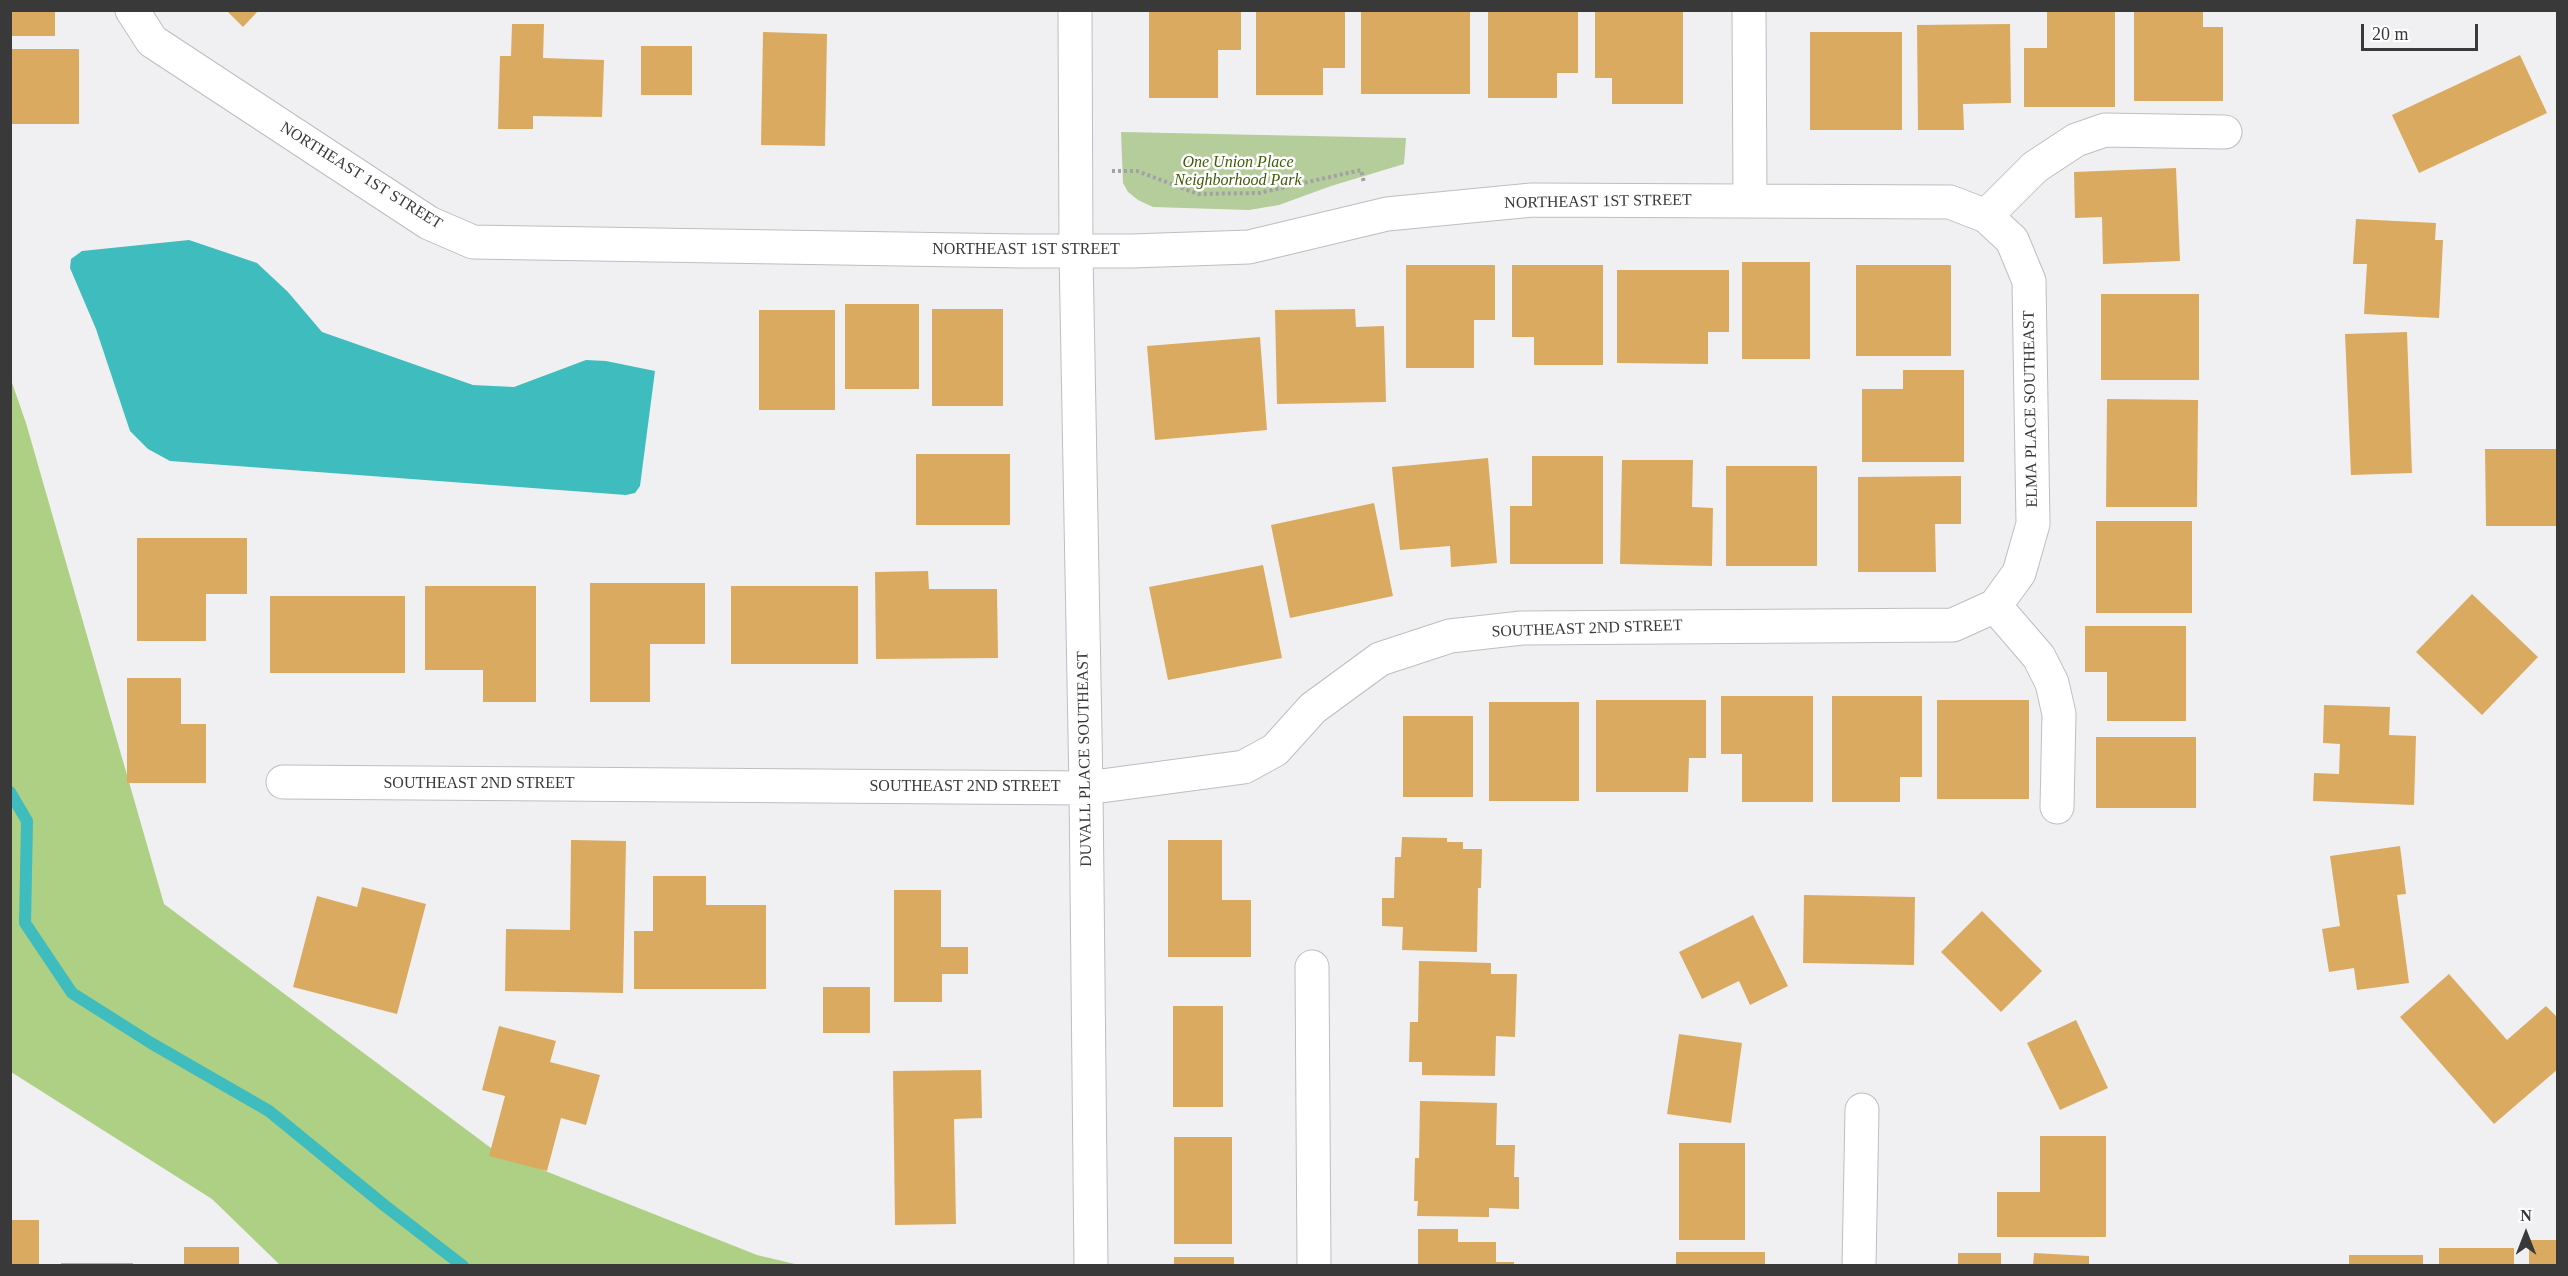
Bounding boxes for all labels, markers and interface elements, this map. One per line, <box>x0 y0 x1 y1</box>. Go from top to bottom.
scale bar <box>2364 12 2481 50</box>
text: 20 m <box>2372 24 2409 44</box>
street label: NORTHEAST 1ST STREET <box>276 118 446 234</box>
park label: One Union Place Neighborhood Park <box>1174 153 1302 191</box>
street label: NORTHEAST 1ST STREET <box>1504 191 1692 213</box>
street label: NORTHEAST 1ST STREET <box>932 240 1120 260</box>
street label: ELMA PLACE SOUTHEAST <box>2020 310 2042 508</box>
street label: SOUTHEAST 2ND STREET <box>1491 616 1683 642</box>
street label: DUVALL PLACE SOUTHEAST <box>1074 651 1096 867</box>
street label: SOUTHEAST 2ND STREET <box>383 774 575 794</box>
street label: SOUTHEAST 2ND STREET <box>869 777 1061 797</box>
north arrow <box>2496 1204 2556 1264</box>
text: N <box>2520 1207 2532 1224</box>

